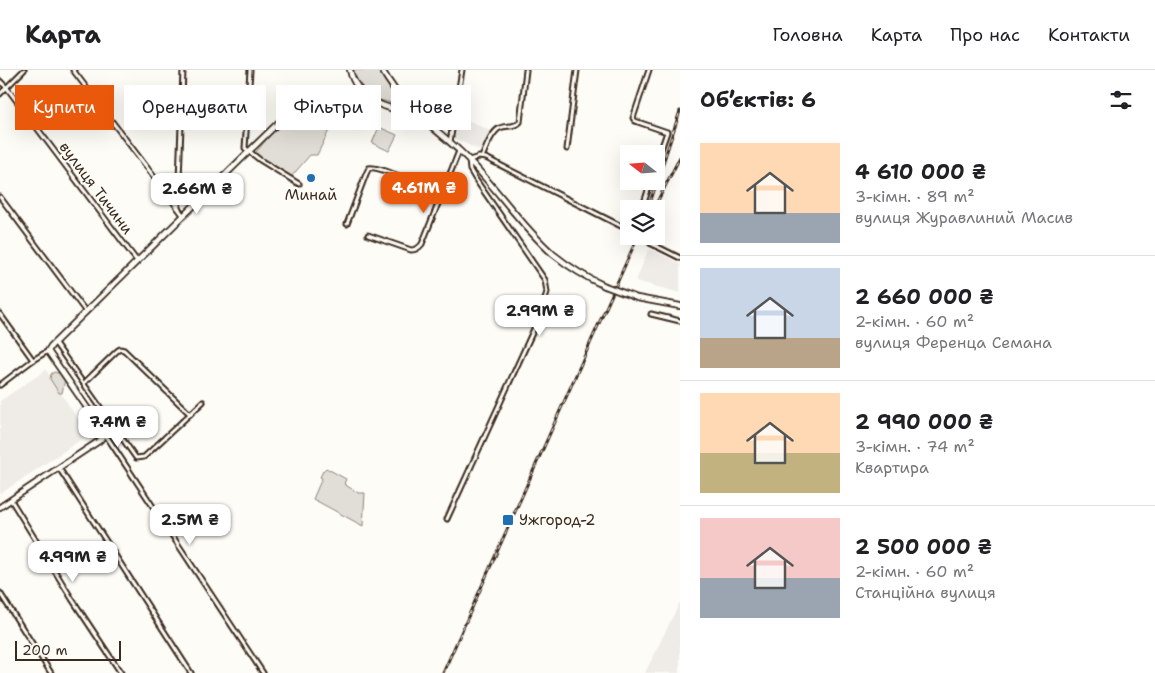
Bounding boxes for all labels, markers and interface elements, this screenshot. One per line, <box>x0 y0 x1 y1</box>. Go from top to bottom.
text: Карта <box>25 19 101 51</box>
text: Головна <box>772 23 843 47</box>
text: Карта <box>871 23 922 47</box>
text: Про нас <box>950 23 1020 47</box>
text: Контакти <box>1048 23 1130 47</box>
chip: Купити <box>15 85 114 130</box>
chip: Орендувати <box>124 85 266 130</box>
chip: Фільтри <box>276 85 381 130</box>
chip: Нове <box>391 85 471 130</box>
text: Об’єктів: 6 <box>700 86 816 114</box>
icon: filters <box>1107 86 1135 114</box>
street label: вулиця Тичини <box>55 138 137 238</box>
north arrow <box>620 145 665 190</box>
map controls <box>620 145 665 245</box>
text: 4 610 000 ₴ <box>855 158 986 186</box>
icon: home <box>740 163 800 223</box>
pin: 2.66M ₴ <box>151 172 243 215</box>
marker: Минай <box>305 172 317 184</box>
pin: 4.61M ₴ <box>378 172 470 214</box>
text: 4.61M ₴ <box>392 177 456 198</box>
text: 2.66M ₴ <box>162 178 232 199</box>
place label: Минай <box>285 185 337 205</box>
text: 3-кімн. · 89 m² <box>855 186 975 207</box>
button: layers <box>620 200 665 245</box>
text: вулиця Журавлиний Масив <box>855 207 1073 228</box>
text: 2 660 000 ₴ <box>855 283 994 311</box>
icon: home <box>740 288 800 348</box>
pin: 2.99M ₴ <box>494 294 586 337</box>
text: 2.99M ₴ <box>506 300 574 321</box>
text: 2-кімн. · 60 m² <box>855 311 974 332</box>
text: вулиця Ференца Семана <box>855 332 1052 353</box>
pin: 7.4M ₴ <box>77 406 159 448</box>
text: 2 990 000 ₴ <box>855 408 993 436</box>
text: 7.4M ₴ <box>89 411 147 432</box>
icon: home <box>740 413 800 473</box>
text: 3-кімн. · 74 m² <box>855 436 975 457</box>
text: Квартира <box>855 457 929 478</box>
pin: 2.5M ₴ <box>149 504 231 546</box>
text: 2.5M ₴ <box>161 509 219 530</box>
place label: Ужгород-2 <box>519 510 595 530</box>
marker: Ужгород-2 <box>501 513 515 527</box>
text: 2 500 000 ₴ <box>855 533 992 561</box>
icon: home <box>740 538 800 598</box>
pin: 4.99M ₴ <box>27 540 119 583</box>
text: 4.99M ₴ <box>39 546 107 567</box>
text: 2-кімн. · 60 m² <box>855 561 974 582</box>
text: Станційна вулиця <box>855 582 996 603</box>
scale bar <box>15 638 121 661</box>
text: 200 m <box>22 641 68 659</box>

